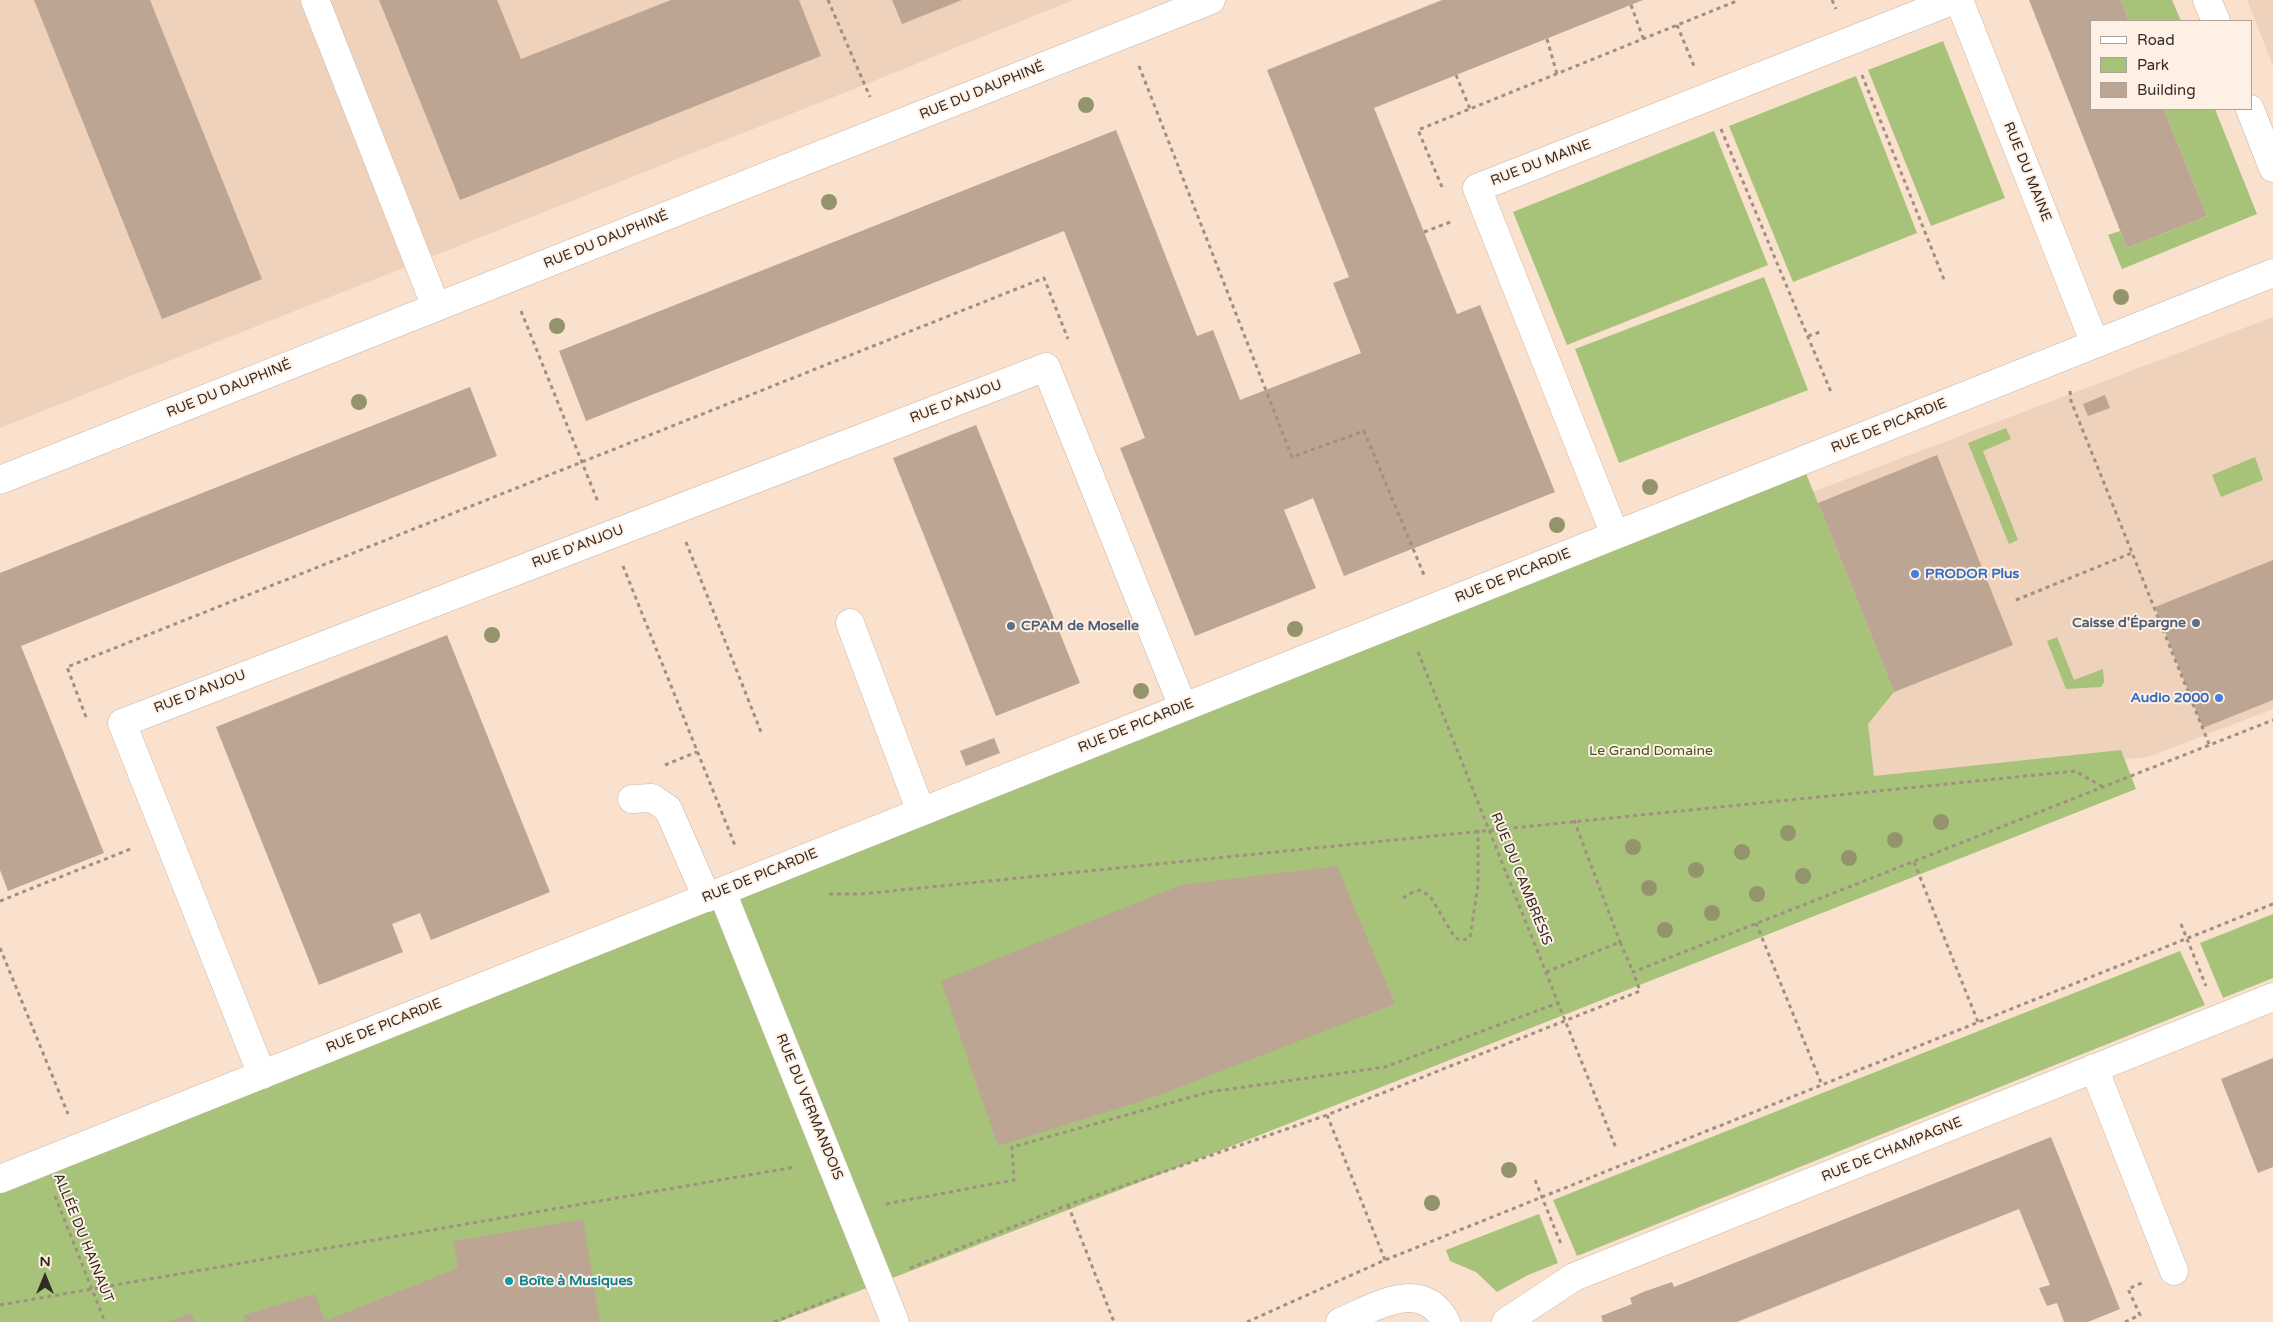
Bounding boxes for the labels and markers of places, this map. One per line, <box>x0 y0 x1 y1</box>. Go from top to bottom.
place label: PRODOR Plus <box>1925 566 2019 582</box>
marker: PRODOR Plus <box>1909 568 1921 580</box>
place label: Caisse d'Épargne <box>2072 615 2186 631</box>
marker: Caisse d'Épargne <box>2190 617 2202 629</box>
place label: CPAM de Moselle <box>1021 618 1139 634</box>
marker: CPAM de Moselle <box>1005 620 1017 632</box>
place label: Audio 2000 <box>2131 690 2209 706</box>
marker: Audio 2000 <box>2213 692 2225 704</box>
place label: Boîte à Musiques <box>519 1273 633 1289</box>
marker: Boîte à Musiques <box>503 1275 515 1287</box>

